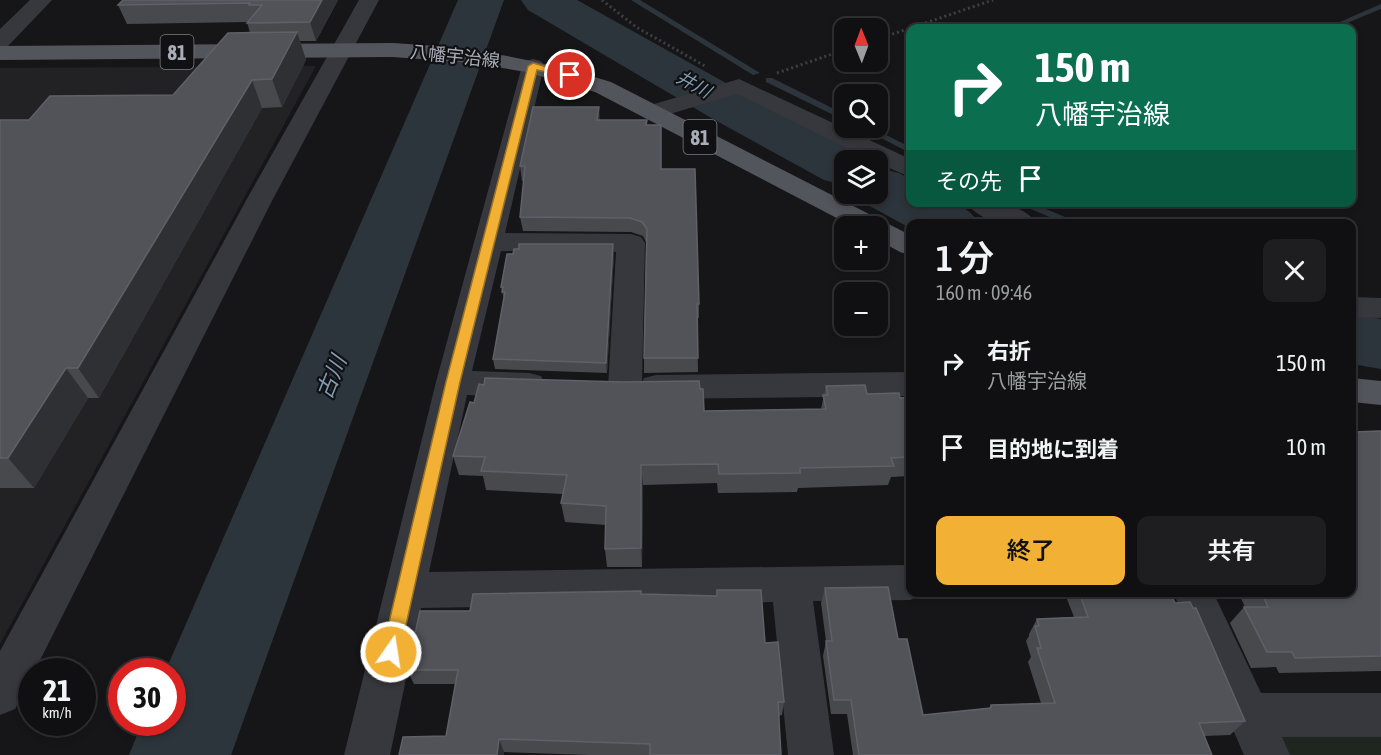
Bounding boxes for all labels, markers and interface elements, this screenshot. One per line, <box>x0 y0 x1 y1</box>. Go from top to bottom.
north arrow <box>834 18 888 72</box>
map controls <box>834 18 888 336</box>
road number: 81 <box>160 35 194 69</box>
street label: 八幡宇治線 <box>409 41 501 71</box>
text: 150 m <box>1035 43 1130 91</box>
icon: right <box>936 48 1014 126</box>
pin <box>544 49 595 100</box>
icon: arrive <box>553 58 586 91</box>
water label: 井川 <box>673 66 717 103</box>
button: search <box>834 84 888 138</box>
text: 八幡宇治線 <box>1035 99 1170 130</box>
road number: 81 <box>684 120 716 154</box>
button: layers <box>834 150 888 204</box>
icon: arrive <box>1014 162 1047 195</box>
text: その先 <box>936 168 1002 194</box>
button: + <box>834 216 888 270</box>
text: 1 分 <box>936 237 994 279</box>
button: close <box>1263 239 1326 302</box>
text: 160 m · 09:46 <box>936 281 1032 304</box>
button: − <box>834 282 888 336</box>
text: 右折 <box>987 338 1031 364</box>
icon: right <box>936 347 969 380</box>
water label: 古川 <box>311 350 352 402</box>
text: 150 m <box>1276 350 1326 376</box>
text: 八幡宇治線 <box>987 369 1087 392</box>
icon: arrive <box>936 431 969 464</box>
text: 10 m <box>1286 434 1326 460</box>
text: 目的地に到着 <box>987 436 1119 462</box>
button: 終了 <box>936 516 1125 585</box>
button: 共有 <box>1137 516 1326 585</box>
position arrow <box>359 620 423 684</box>
speed limit sign: 30 <box>108 658 186 736</box>
text: 21 <box>43 673 71 707</box>
text: km/h <box>42 704 72 721</box>

